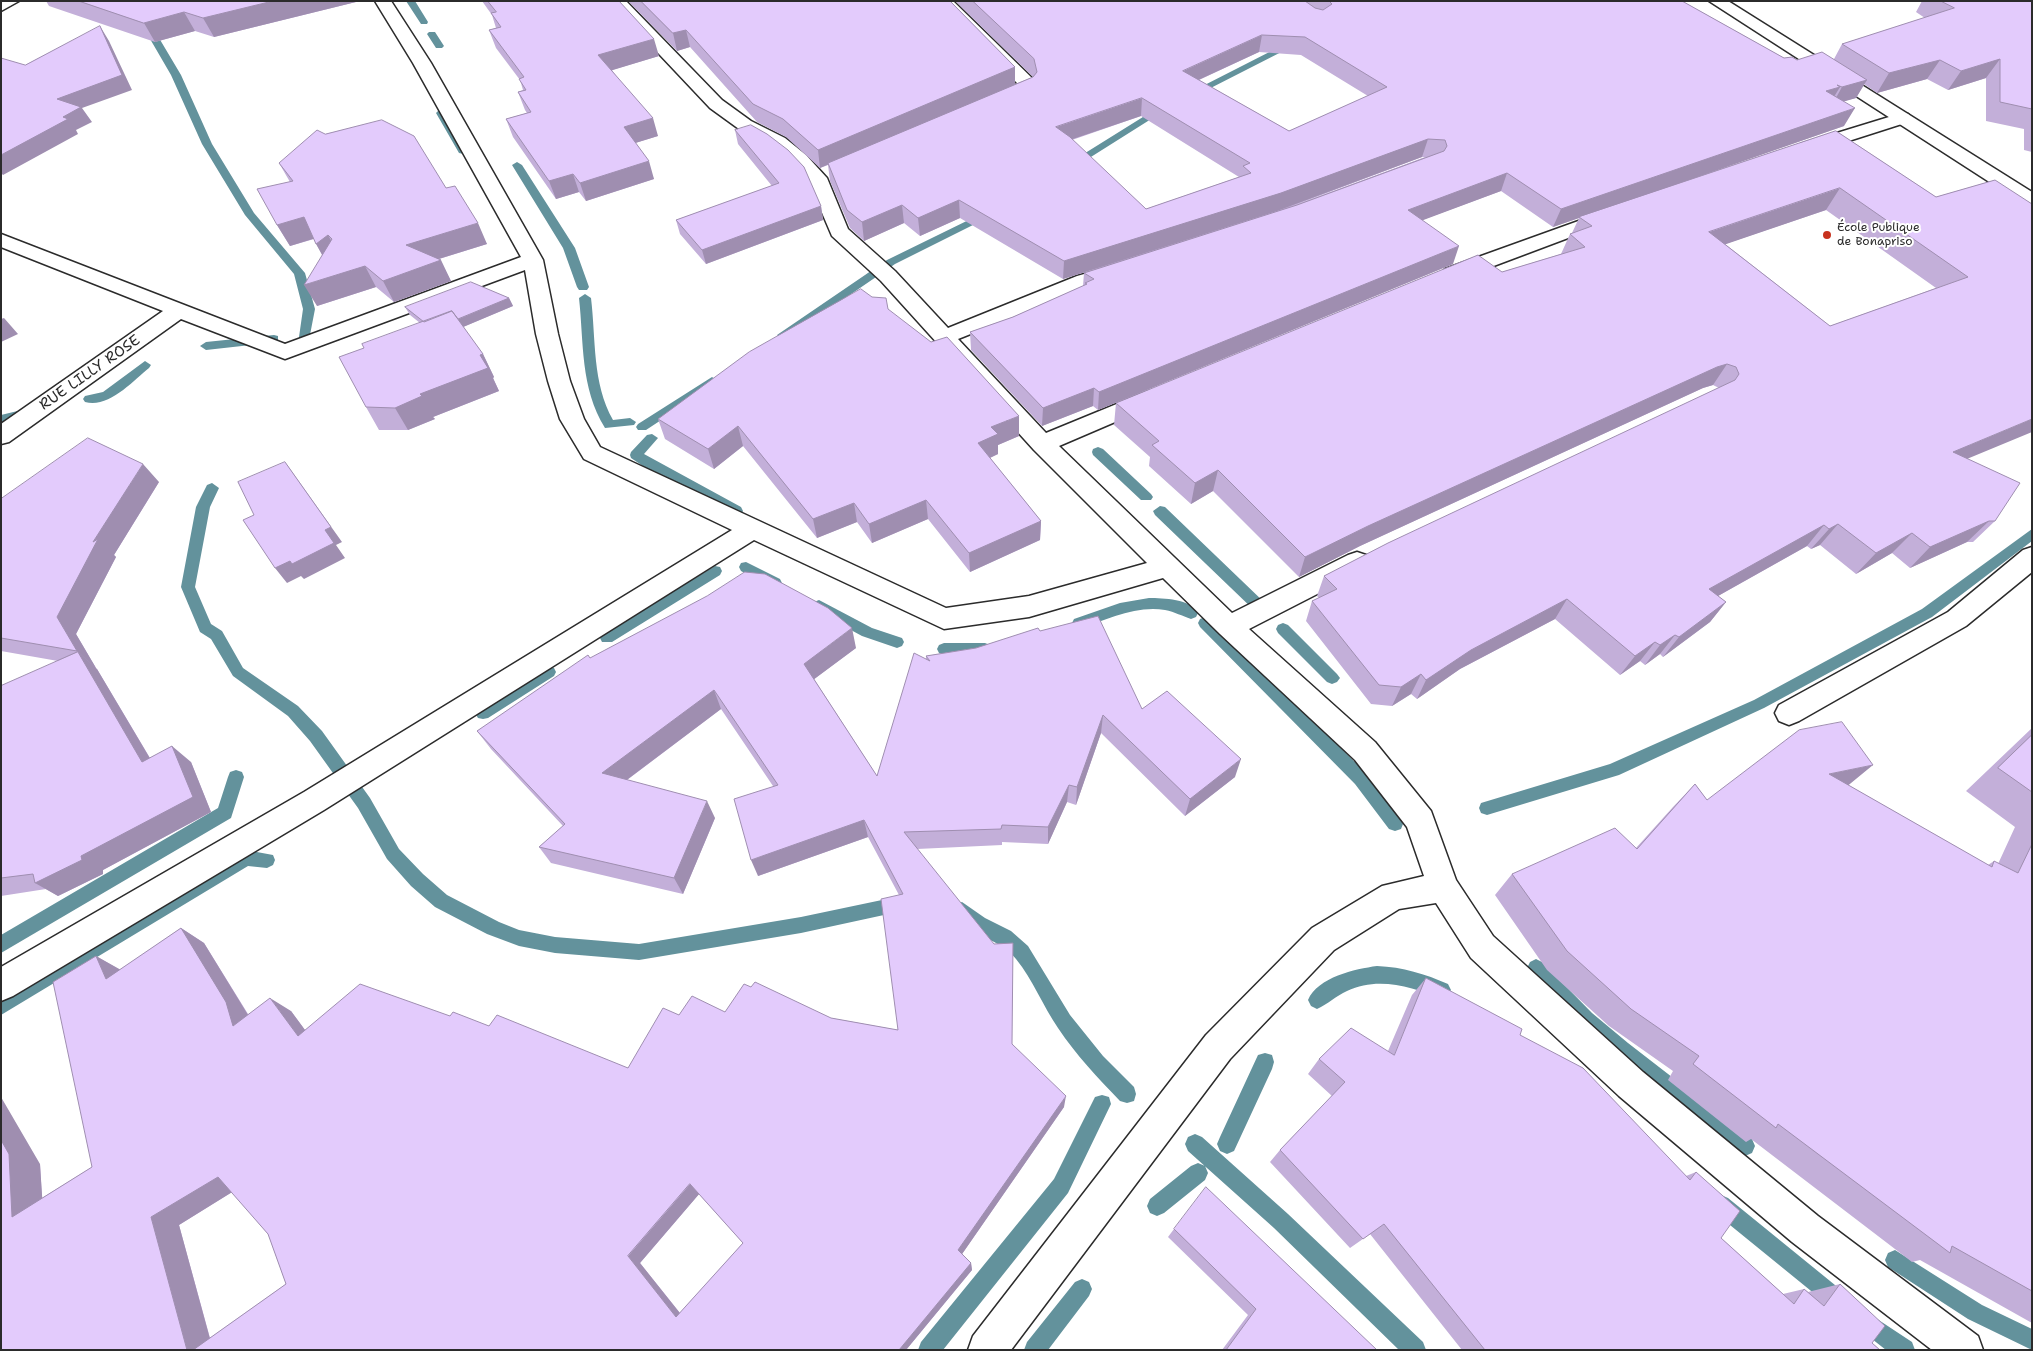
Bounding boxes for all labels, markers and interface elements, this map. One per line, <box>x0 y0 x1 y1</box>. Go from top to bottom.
place label: École Publique de Bonapriso <box>1837 221 1920 249</box>
marker: École Publique de Bonapriso <box>1821 229 1833 241</box>
street label: RUE LILLY ROSE <box>36 331 144 415</box>

